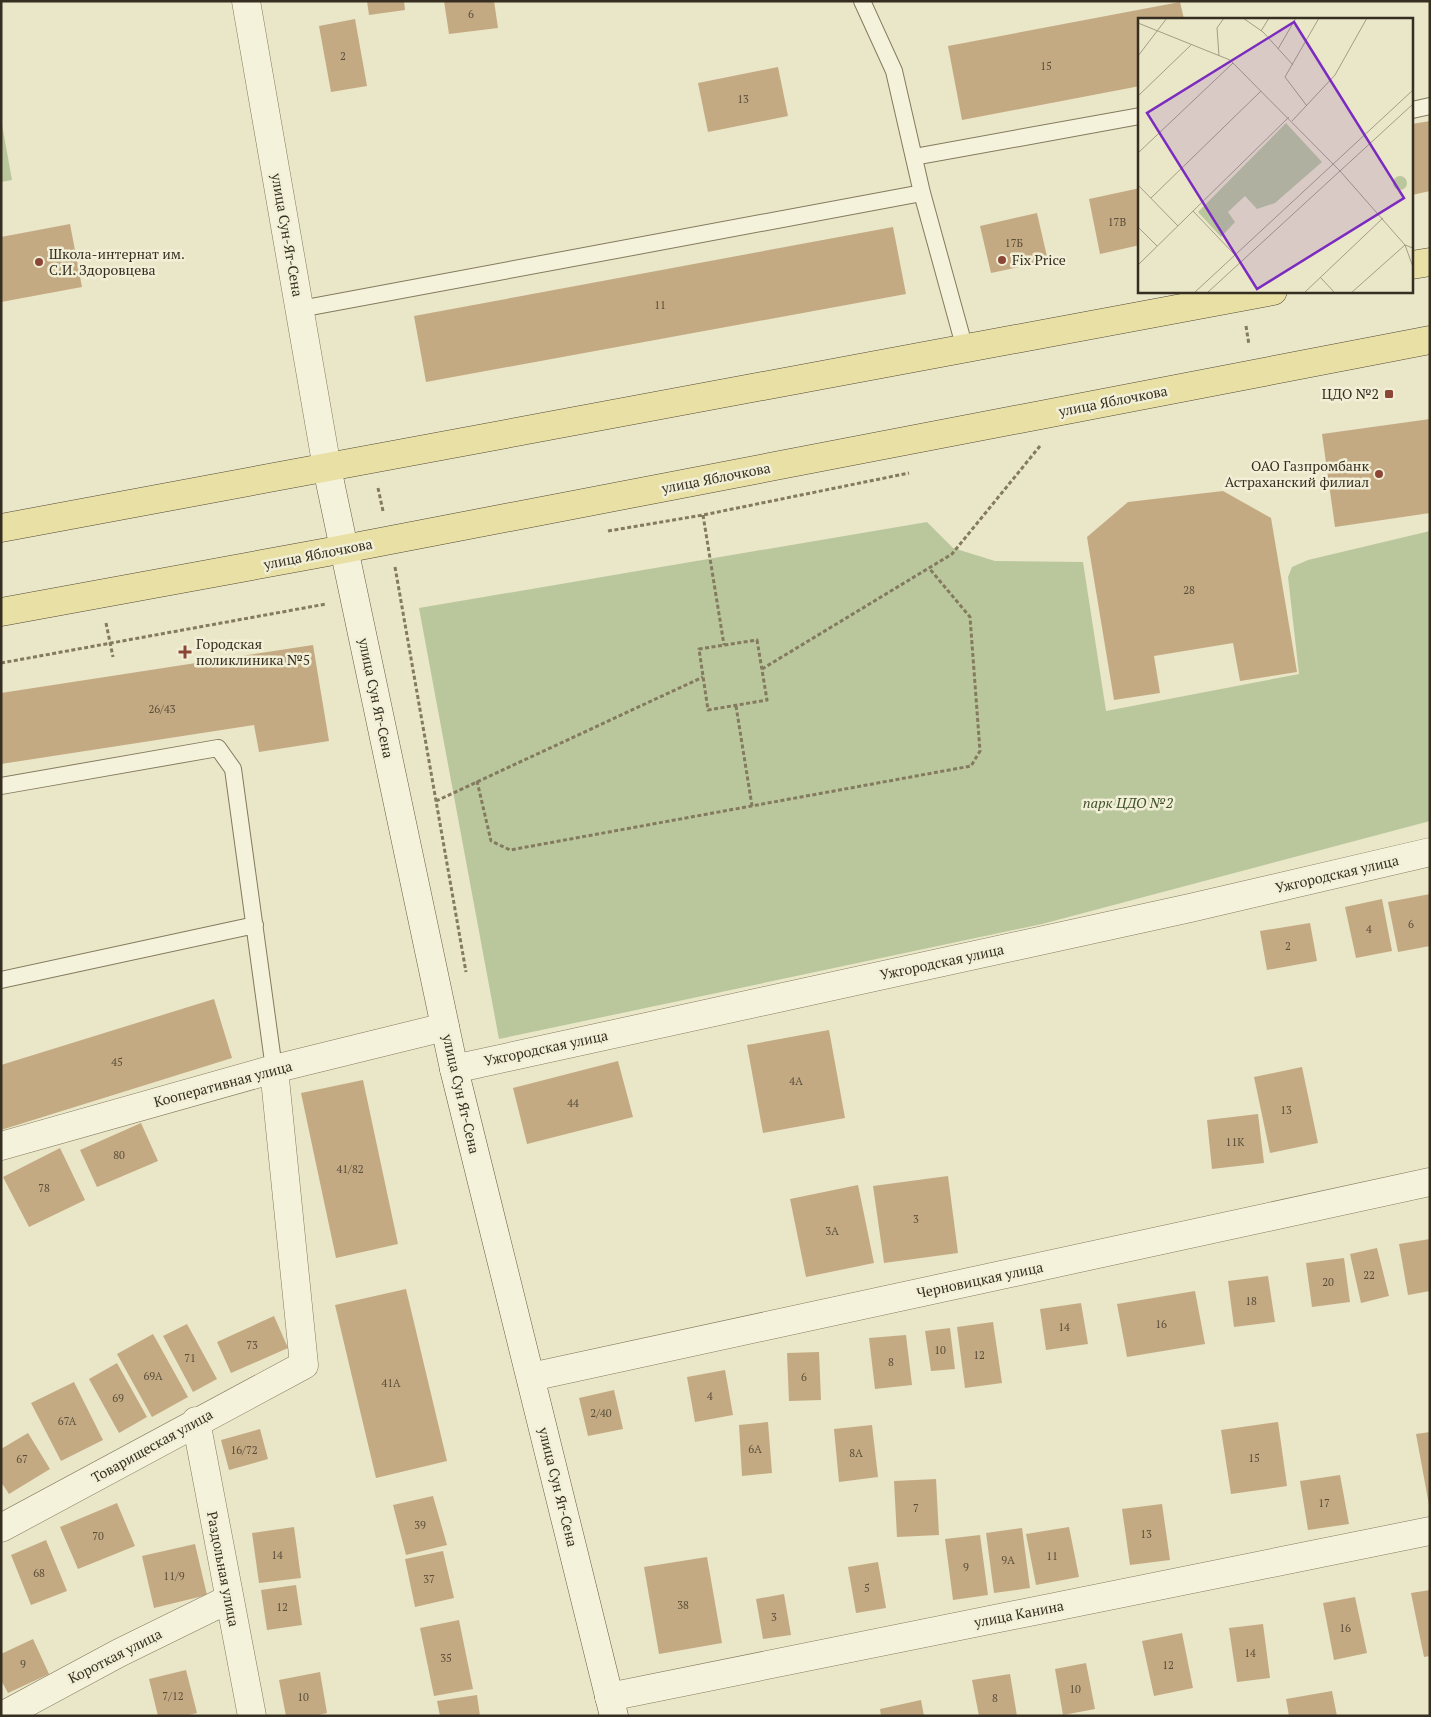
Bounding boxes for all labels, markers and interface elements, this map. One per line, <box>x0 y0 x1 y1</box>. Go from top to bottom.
house number: 6 <box>468 7 474 21</box>
inset map <box>1138 18 1414 292</box>
house number: 2 <box>340 49 346 63</box>
house number: 15 <box>1040 59 1052 73</box>
house number: 13 <box>737 92 749 106</box>
street label: улица Сун-Ят-Сена <box>267 171 308 298</box>
house number: 17В <box>1108 215 1126 229</box>
house number: 17Б <box>1005 236 1024 250</box>
place label: Школа-интернат им. С.И. Здоровцева <box>49 244 185 279</box>
place label: Fix Price <box>1012 250 1066 269</box>
marker: Fix Price <box>996 254 1008 266</box>
marker: Школа-интернат им. С.И. Здоровцева <box>33 256 45 268</box>
house number: 11 <box>654 298 666 312</box>
street label: улица Яблочкова <box>1056 381 1169 421</box>
place label: ЦДО №2 <box>1322 384 1379 403</box>
marker: ЦДО №2 <box>1383 388 1395 400</box>
place label: ОАО Газпромбанк Астраханский филиал <box>1225 456 1369 491</box>
street label: улица Яблочкова <box>659 458 772 498</box>
marker: ОАО Газпромбанк Астраханский филиал <box>1373 468 1385 480</box>
street label: улица Яблочкова <box>261 534 374 574</box>
house number: 28 <box>1183 583 1195 597</box>
place label: Городская поликлиника №5 <box>196 634 310 669</box>
street label: улица Сун Ят-Сена <box>354 635 399 760</box>
marker: Городская поликлиника №5 <box>178 645 192 659</box>
house number: 26/43 <box>148 702 176 716</box>
park label: парк ЦДО №2 <box>1083 793 1174 812</box>
street label: Ужгородская улица <box>1273 850 1400 897</box>
house number: 6 <box>1408 917 1414 931</box>
house number: 4 <box>1366 922 1372 936</box>
street label: Ужгородская улица <box>878 939 1006 984</box>
house number: 2 <box>1285 939 1291 953</box>
street label: Ужгородская улица <box>482 1025 610 1070</box>
street label: улица Сун Ят-Сена <box>438 1031 485 1156</box>
house number: 45 <box>111 1055 123 1069</box>
street label: Кооперативная улица <box>152 1056 294 1111</box>
house number: 4А <box>789 1074 803 1088</box>
house number: 44 <box>567 1096 579 1110</box>
house number: 13 <box>1280 1103 1292 1117</box>
house number: 11К <box>1226 1135 1245 1149</box>
house number: 80 <box>113 1148 125 1162</box>
house number: 41/82 <box>336 1162 364 1176</box>
house number: 78 <box>38 1181 50 1195</box>
house number: 3 <box>913 1212 919 1226</box>
house number: 3А <box>825 1224 839 1238</box>
street label: Черновицкая улица <box>915 1257 1045 1302</box>
house number: 22 <box>1363 1268 1375 1282</box>
house number: 20 <box>1322 1275 1334 1289</box>
house number: 18 <box>1245 1294 1257 1308</box>
house number: 16 <box>1155 1317 1167 1331</box>
house number: 14 <box>1058 1320 1070 1334</box>
house number: 73 <box>246 1338 258 1352</box>
house number: 10 <box>934 1343 946 1357</box>
house number: 12 <box>973 1348 985 1362</box>
house number: 71 <box>184 1351 196 1365</box>
house number: 8 <box>888 1355 894 1369</box>
house number: 69А <box>143 1369 163 1383</box>
house number: 6 <box>801 1370 807 1384</box>
house number: 41А <box>381 1376 401 1390</box>
house number: 4 <box>707 1389 713 1403</box>
house number: 69 <box>112 1391 124 1405</box>
street label: Товарищеская улица <box>88 1404 216 1487</box>
house number: 2/40 <box>590 1406 612 1420</box>
house number: 67А <box>58 1414 77 1428</box>
street label: улица Сун Ят-Сена <box>534 1424 583 1549</box>
house number: 6А <box>748 1442 762 1456</box>
house number: 16/72 <box>230 1443 258 1457</box>
house number: 8А <box>849 1446 863 1460</box>
house number: 15 <box>1248 1451 1260 1465</box>
house number: 67 <box>16 1452 28 1466</box>
house number: 17 <box>1318 1496 1330 1510</box>
house number: 7 <box>913 1501 919 1515</box>
street label: Раздольная улица <box>203 1510 244 1628</box>
house number: 39 <box>414 1518 426 1532</box>
house number: 13 <box>1140 1527 1152 1541</box>
house number: 70 <box>92 1529 104 1543</box>
house number: 14 <box>271 1548 283 1562</box>
house number: 11 <box>1046 1549 1058 1563</box>
house number: 9А <box>1001 1553 1015 1567</box>
house number: 9 <box>963 1560 969 1574</box>
house number: 68 <box>33 1566 45 1580</box>
house number: 11/9 <box>163 1569 185 1583</box>
house number: 37 <box>423 1572 435 1586</box>
house number: 5 <box>864 1581 870 1595</box>
street label: улица Канина <box>972 1596 1065 1632</box>
house number: 38 <box>677 1598 689 1612</box>
house number: 12 <box>276 1600 288 1614</box>
house number: 3 <box>771 1610 777 1624</box>
house number: 16 <box>1339 1621 1351 1635</box>
street label: Короткая улица <box>65 1624 165 1687</box>
house number: 14 <box>1244 1646 1256 1660</box>
house number: 35 <box>440 1651 452 1665</box>
house number: 9 <box>20 1657 26 1671</box>
house number: 12 <box>1162 1658 1174 1672</box>
house number: 10 <box>1069 1682 1081 1696</box>
house number: 7/12 <box>162 1689 184 1703</box>
house number: 10 <box>297 1690 309 1704</box>
house number: 8 <box>992 1691 998 1705</box>

